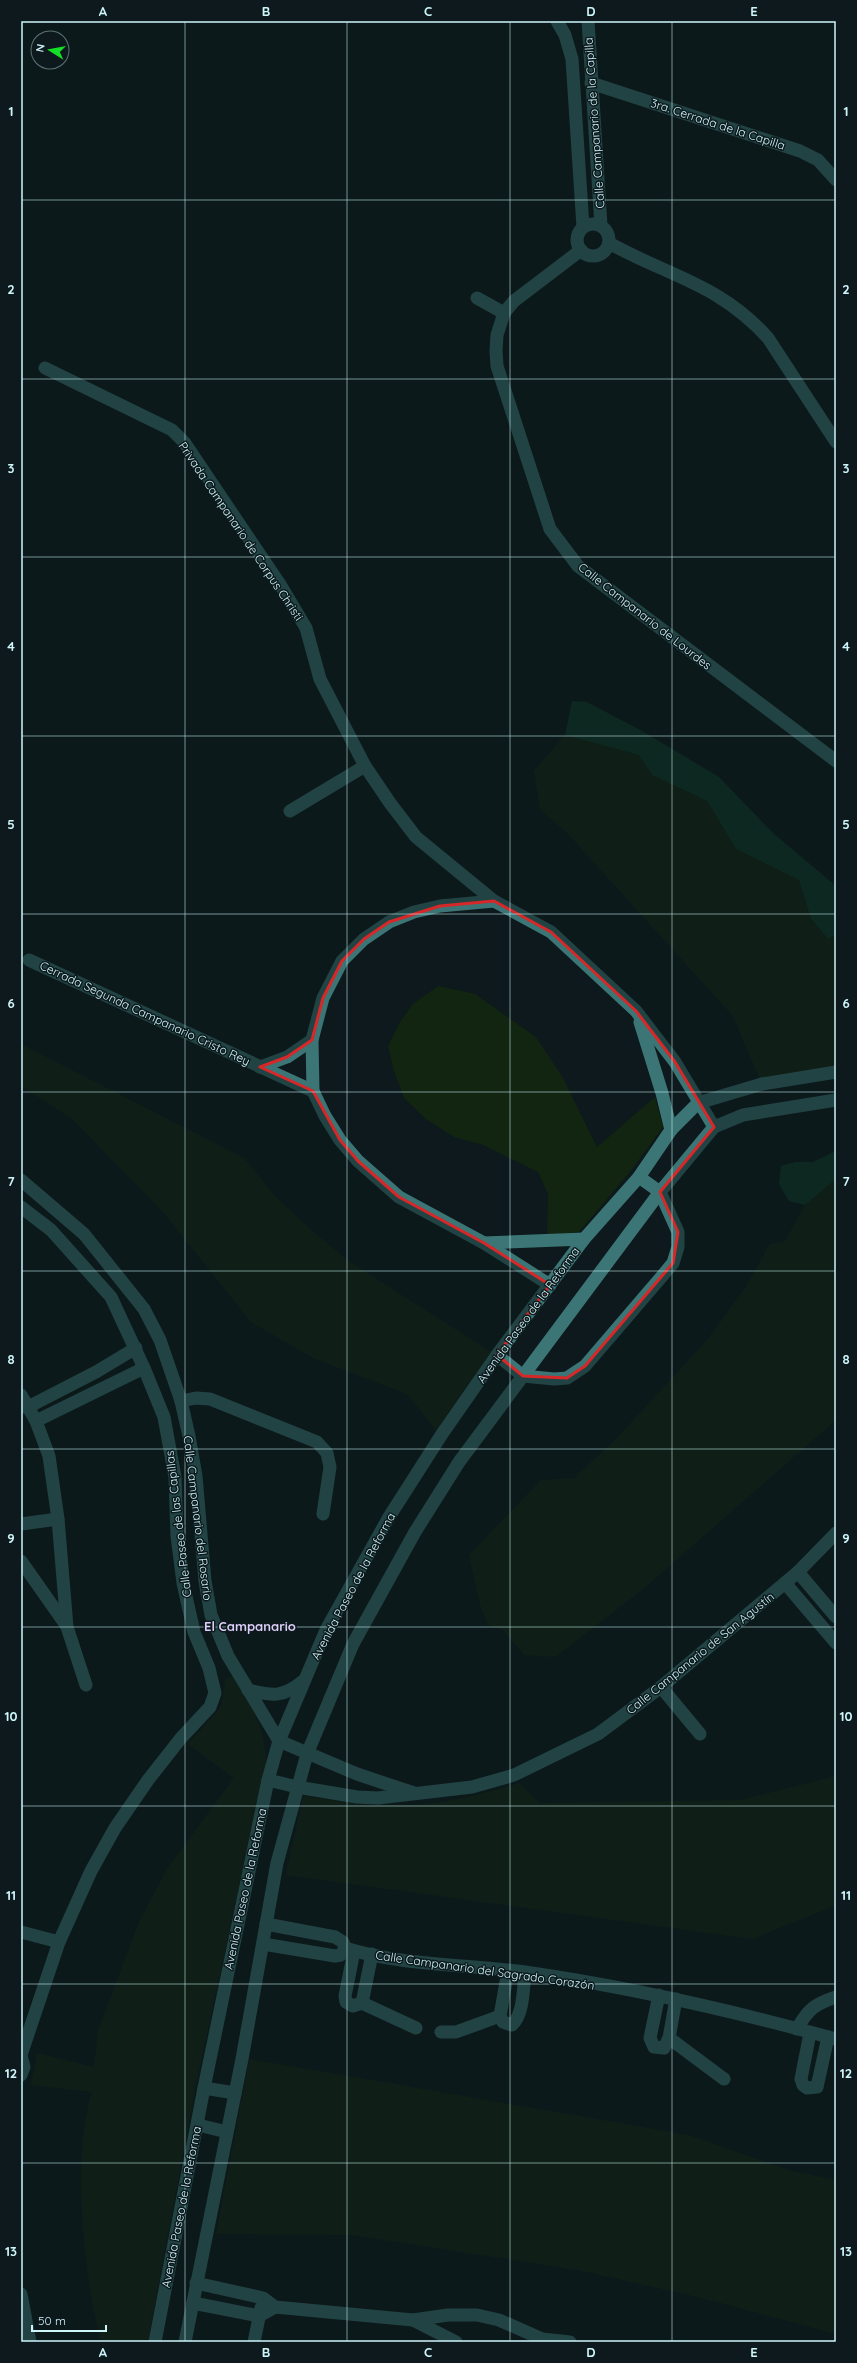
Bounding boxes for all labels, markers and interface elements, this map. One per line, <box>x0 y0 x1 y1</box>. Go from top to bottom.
text: A <box>99 3 108 19</box>
text: B <box>262 3 270 19</box>
text: C <box>424 3 432 19</box>
text: D <box>586 3 596 19</box>
text: E <box>750 3 758 19</box>
north arrow <box>30 30 70 70</box>
street label: Calle Campanario de la Capilla <box>581 37 607 209</box>
text: N <box>33 43 48 53</box>
street label: 3ra. Cerrada de la Capilla <box>649 95 787 153</box>
text: 1 <box>8 103 14 119</box>
text: 1 <box>843 103 849 119</box>
text: 2 <box>7 281 15 297</box>
text: 2 <box>842 281 850 297</box>
street label: Privada Campanario de Corpus Christi <box>175 439 307 623</box>
text: 3 <box>8 460 15 476</box>
text: 3 <box>843 460 850 476</box>
street label: Calle Campanario de Lourdes <box>575 559 715 673</box>
text: 4 <box>7 638 15 654</box>
text: 4 <box>842 638 850 654</box>
text: 5 <box>7 816 15 832</box>
text: 5 <box>842 816 850 832</box>
street label: Cerrada Segunda Campanario Cristo Rey <box>37 958 253 1068</box>
text: 6 <box>7 995 15 1011</box>
text: 6 <box>842 995 850 1011</box>
text: 7 <box>7 1173 15 1189</box>
text: 7 <box>842 1173 850 1189</box>
street label: Avenida Paseo de la Reforma <box>474 1244 582 1386</box>
text: 8 <box>7 1351 15 1367</box>
text: 8 <box>842 1351 850 1367</box>
street label: Calle Campanario del Rosario <box>180 1435 216 1601</box>
street label: Calle Paseo de las Capillas <box>162 1450 194 1598</box>
street label: Avenida Paseo de la Reforma <box>308 1510 398 1662</box>
text: 9 <box>7 1530 15 1546</box>
text: 9 <box>842 1530 850 1546</box>
street label: Calle Campanario de San Agustín <box>623 1589 777 1717</box>
district label: El Campanario <box>204 1618 296 1634</box>
text: 10 <box>4 1708 18 1724</box>
text: 10 <box>839 1708 853 1724</box>
street label: Avenida Paseo de la Reforma <box>221 1807 269 1971</box>
text: 11 <box>6 1887 16 1903</box>
text: 11 <box>841 1887 851 1903</box>
street label: Calle Campanario del Sagrado Corazón <box>375 1947 595 1993</box>
text: 12 <box>5 2065 17 2081</box>
text: 12 <box>840 2065 852 2081</box>
street label: Avenida Paseo de la Reforma <box>158 2125 204 2289</box>
text: 13 <box>5 2243 17 2259</box>
text: 13 <box>840 2243 852 2259</box>
scale bar <box>32 2307 106 2333</box>
text: 50 m <box>38 2313 66 2328</box>
text: A <box>99 2344 108 2360</box>
text: B <box>262 2344 270 2360</box>
text: C <box>424 2344 432 2360</box>
text: D <box>586 2344 596 2360</box>
text: E <box>750 2344 758 2360</box>

